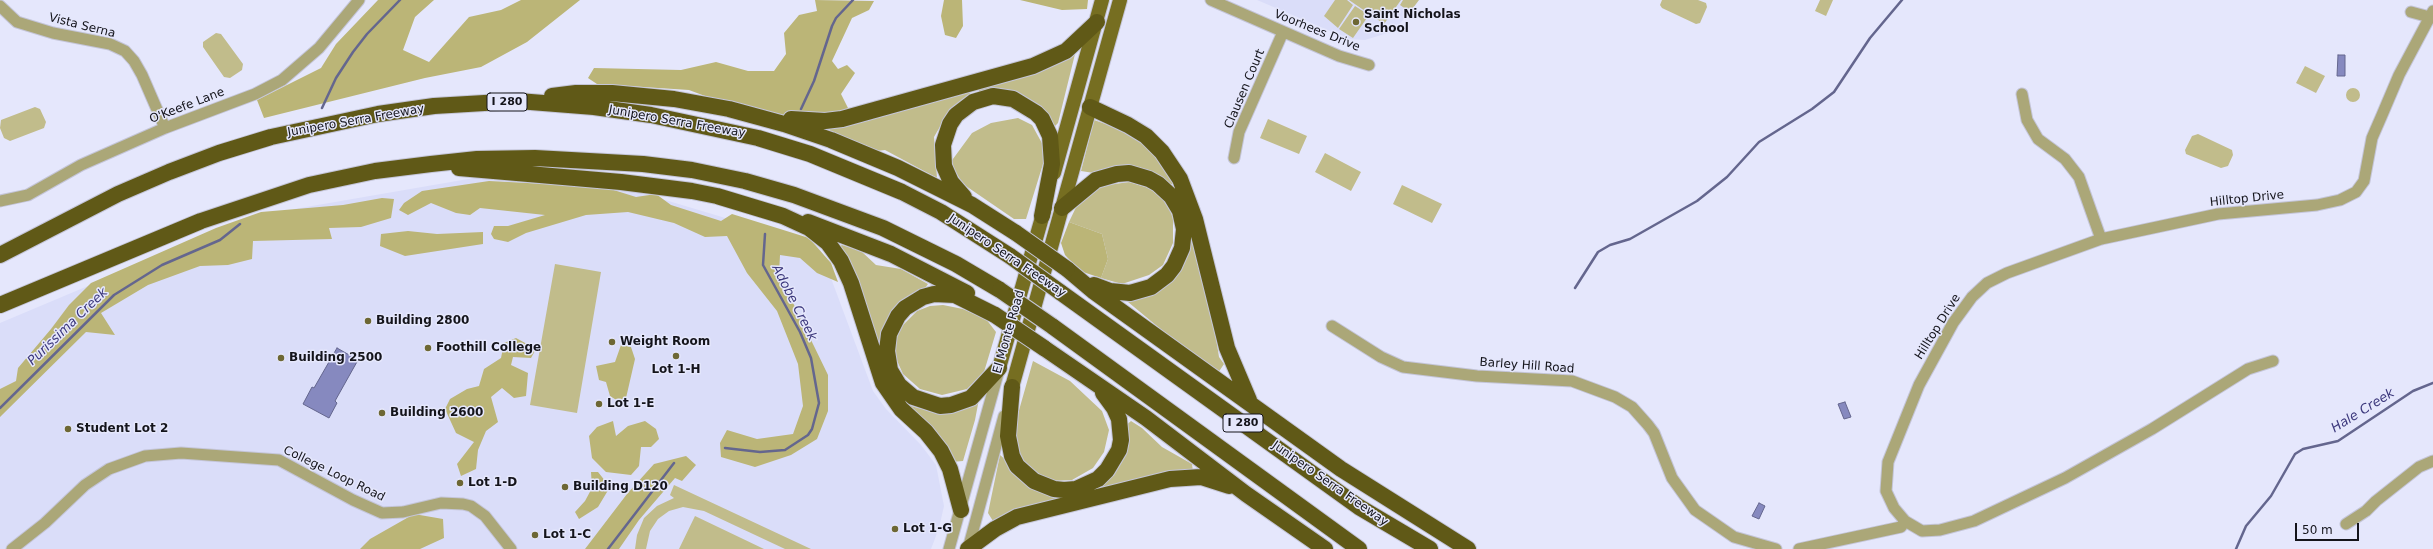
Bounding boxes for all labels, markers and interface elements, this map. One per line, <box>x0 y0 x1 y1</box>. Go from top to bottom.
street label: Voorhees Drive <box>1272 7 1362 55</box>
place label: Saint Nicholas School <box>1364 8 1461 36</box>
street label: Vista Serna <box>47 11 117 41</box>
marker: Saint Nicholas School <box>1351 17 1361 27</box>
street label: Clausen Court <box>1222 47 1268 131</box>
street label: O'Keefe Lane <box>147 85 227 127</box>
road number: I 280 <box>487 93 527 111</box>
street label: Junipero Serra Freeway <box>287 102 425 140</box>
street label: Junipero Serra Freeway <box>608 103 746 141</box>
street label: Hilltop Drive <box>2209 188 2285 210</box>
street label: Junipero Serra Freeway <box>946 211 1068 301</box>
water label: Adobe Creek <box>768 262 820 344</box>
water label: Purissima Creek <box>25 285 111 369</box>
street label: El Monte Road <box>990 289 1028 375</box>
street label: Hilltop Drive <box>1912 292 1964 362</box>
place label: Building 2800 <box>376 314 469 328</box>
marker: Building 2800 <box>363 316 373 326</box>
place label: Weight Room <box>620 335 710 349</box>
marker: Weight Room <box>607 337 617 347</box>
place label: Foothill College <box>436 341 541 355</box>
marker: Foothill College <box>423 343 433 353</box>
place label: Building 2500 <box>289 351 382 365</box>
marker: Lot 1-H <box>671 351 681 361</box>
marker: Building 2500 <box>276 353 286 363</box>
street label: Barley Hill Road <box>1479 356 1575 376</box>
place label: Lot 1-H <box>651 363 701 377</box>
water label: Hale Creek <box>2329 385 2397 437</box>
place label: Lot 1-E <box>607 397 654 411</box>
marker: Lot 1-E <box>594 399 604 409</box>
place label: Building 2600 <box>390 406 483 420</box>
marker: Building 2600 <box>377 408 387 418</box>
road number: I 280 <box>1223 414 1263 432</box>
place label: Student Lot 2 <box>76 422 168 436</box>
marker: Student Lot 2 <box>63 424 73 434</box>
street label: Junipero Serra Freeway <box>1269 438 1391 530</box>
street label: College Loop Road <box>281 443 387 505</box>
place label: Lot 1-D <box>468 476 517 490</box>
marker: Lot 1-D <box>455 478 465 488</box>
place label: Building D120 <box>573 480 668 494</box>
marker: Building D120 <box>560 482 570 492</box>
scale bar <box>2297 515 2361 541</box>
place label: Lot 1-G <box>903 522 952 536</box>
text: 50 m <box>2302 523 2333 537</box>
marker: Lot 1-G <box>890 524 900 534</box>
place label: Lot 1-C <box>543 528 591 542</box>
marker: Lot 1-C <box>530 530 540 540</box>

